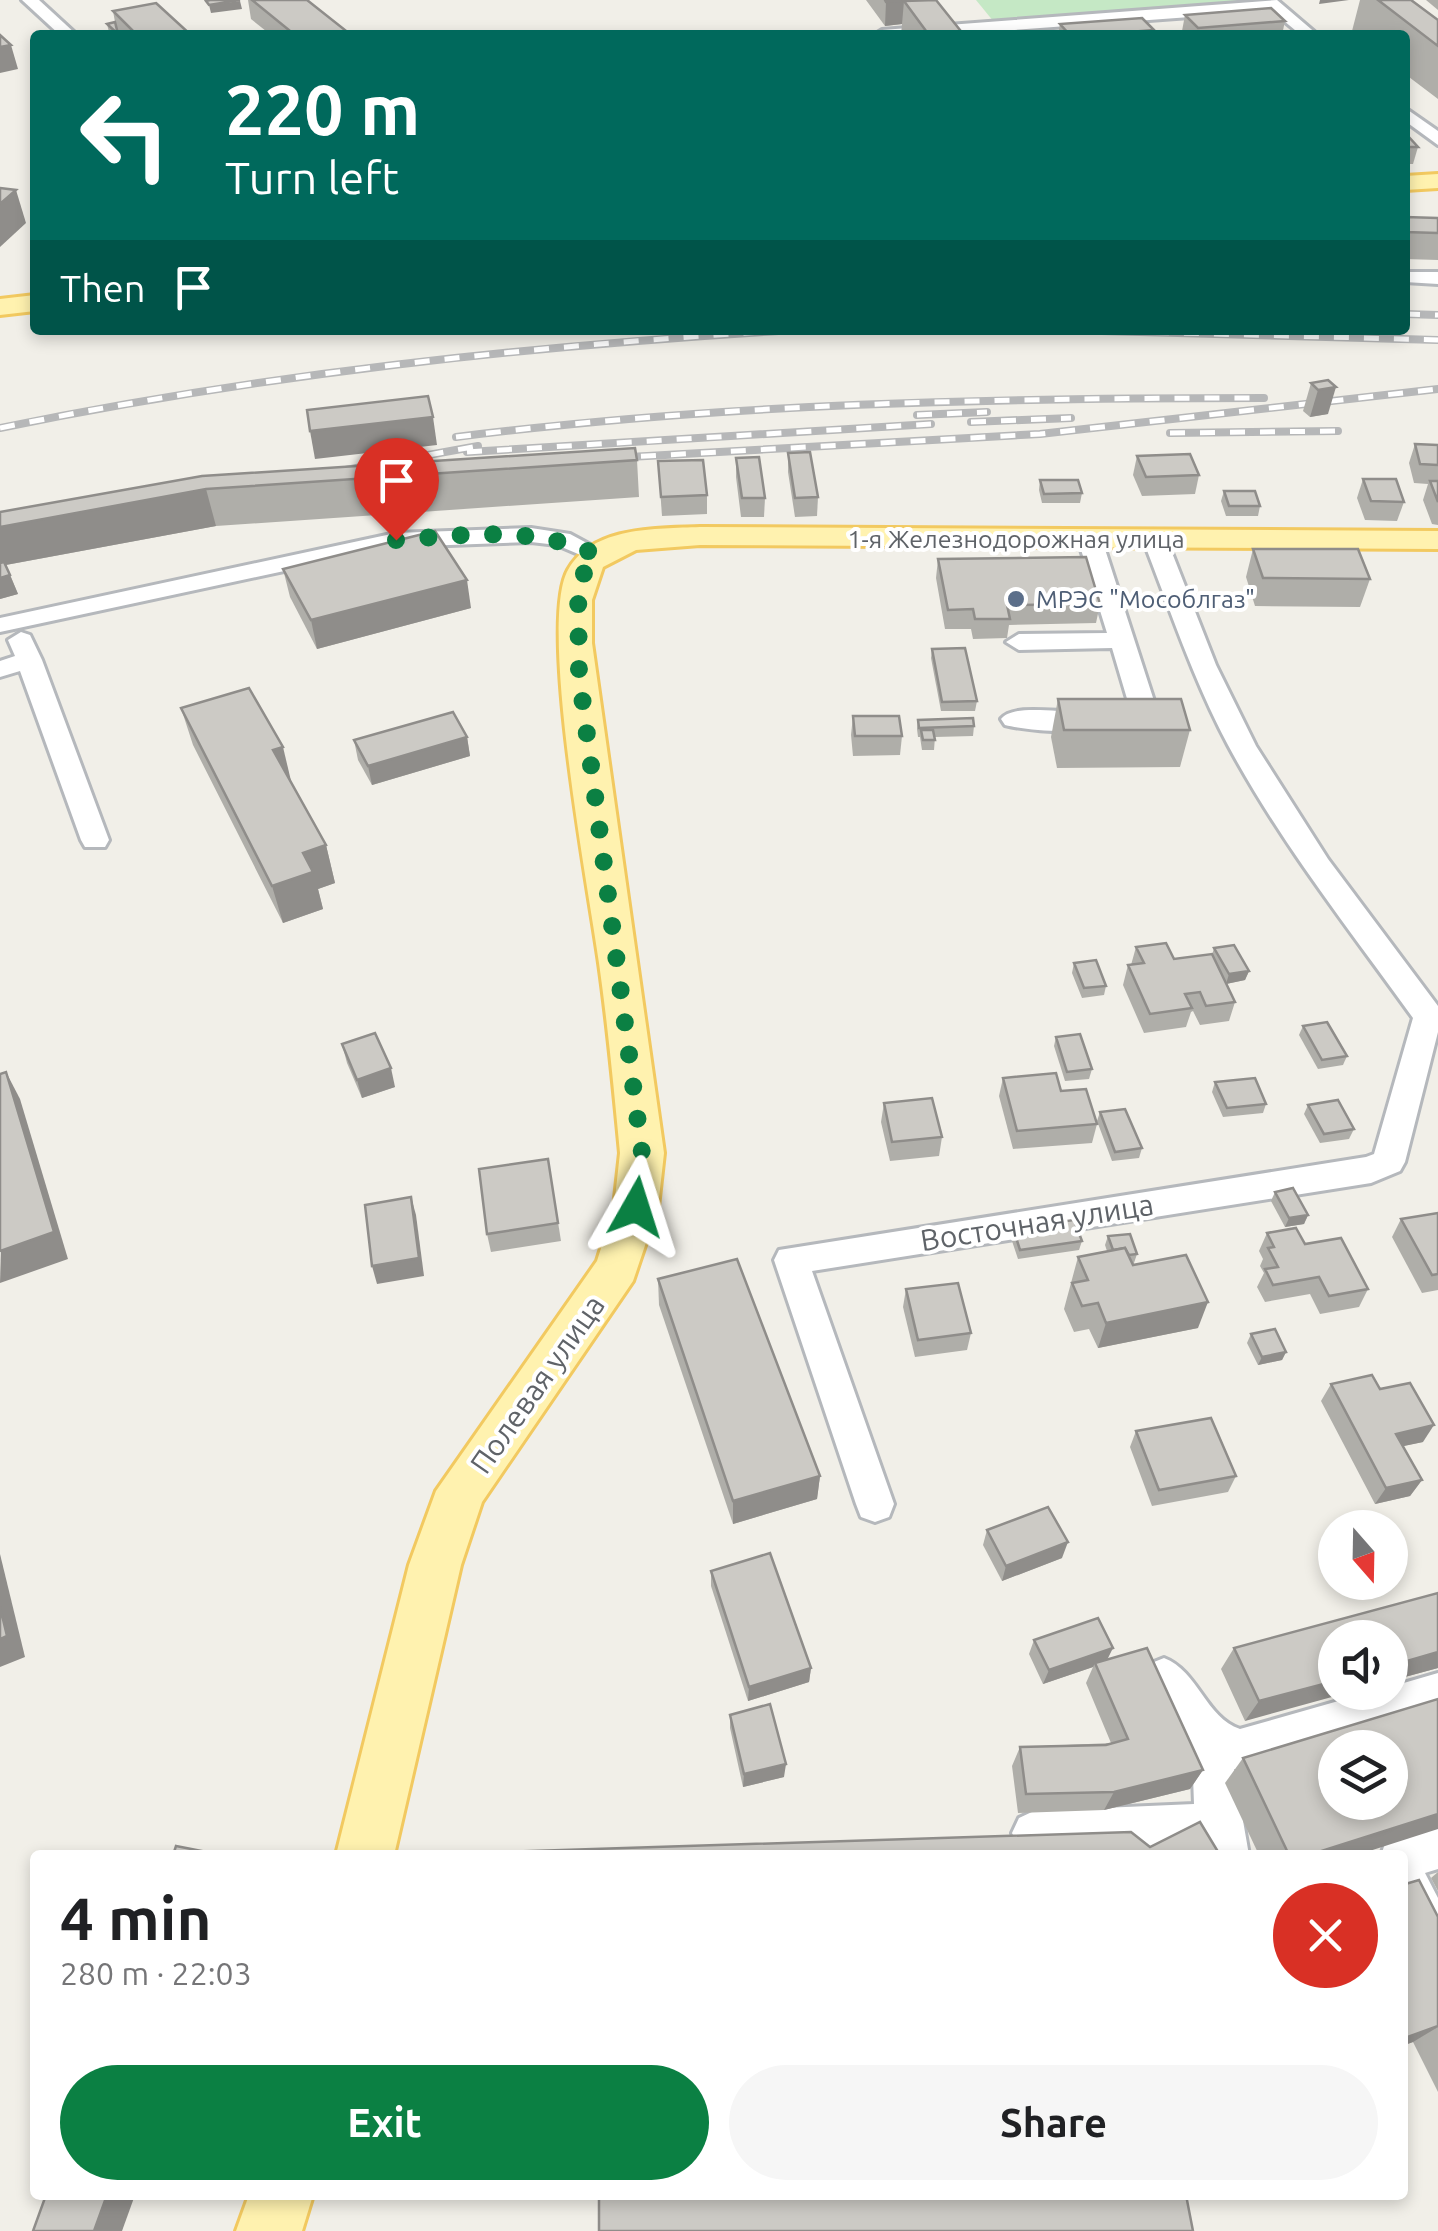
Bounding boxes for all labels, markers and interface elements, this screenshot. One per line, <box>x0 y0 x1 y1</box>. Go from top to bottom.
icon: left <box>60 70 190 200</box>
text: 220 m <box>225 70 420 148</box>
text: Turn left <box>225 152 399 203</box>
icon: arrive <box>166 260 221 315</box>
text: Then <box>60 267 146 309</box>
pin <box>354 438 439 541</box>
icon: arrive <box>369 453 424 508</box>
street label: 1-я Железнодорожная улица <box>848 525 1184 553</box>
place label: МРЭС "Мособлгаз" <box>1036 585 1255 613</box>
marker: МРЭС "Мособлгаз" <box>1005 588 1027 610</box>
position arrow <box>584 1155 688 1259</box>
street label: Восточная улица <box>918 1187 1156 1257</box>
street label: Полевая улица <box>463 1288 611 1480</box>
north arrow <box>1318 1510 1408 1600</box>
map controls <box>1318 1510 1408 1820</box>
button: sound <box>1318 1620 1408 1710</box>
button: layers <box>1318 1730 1408 1820</box>
button: close <box>1273 1883 1378 1988</box>
text: 4 min <box>60 1884 212 1951</box>
text: 280 m · 22:03 <box>60 1955 252 1991</box>
button: Exit <box>60 2065 709 2180</box>
button: Share <box>729 2065 1378 2180</box>

